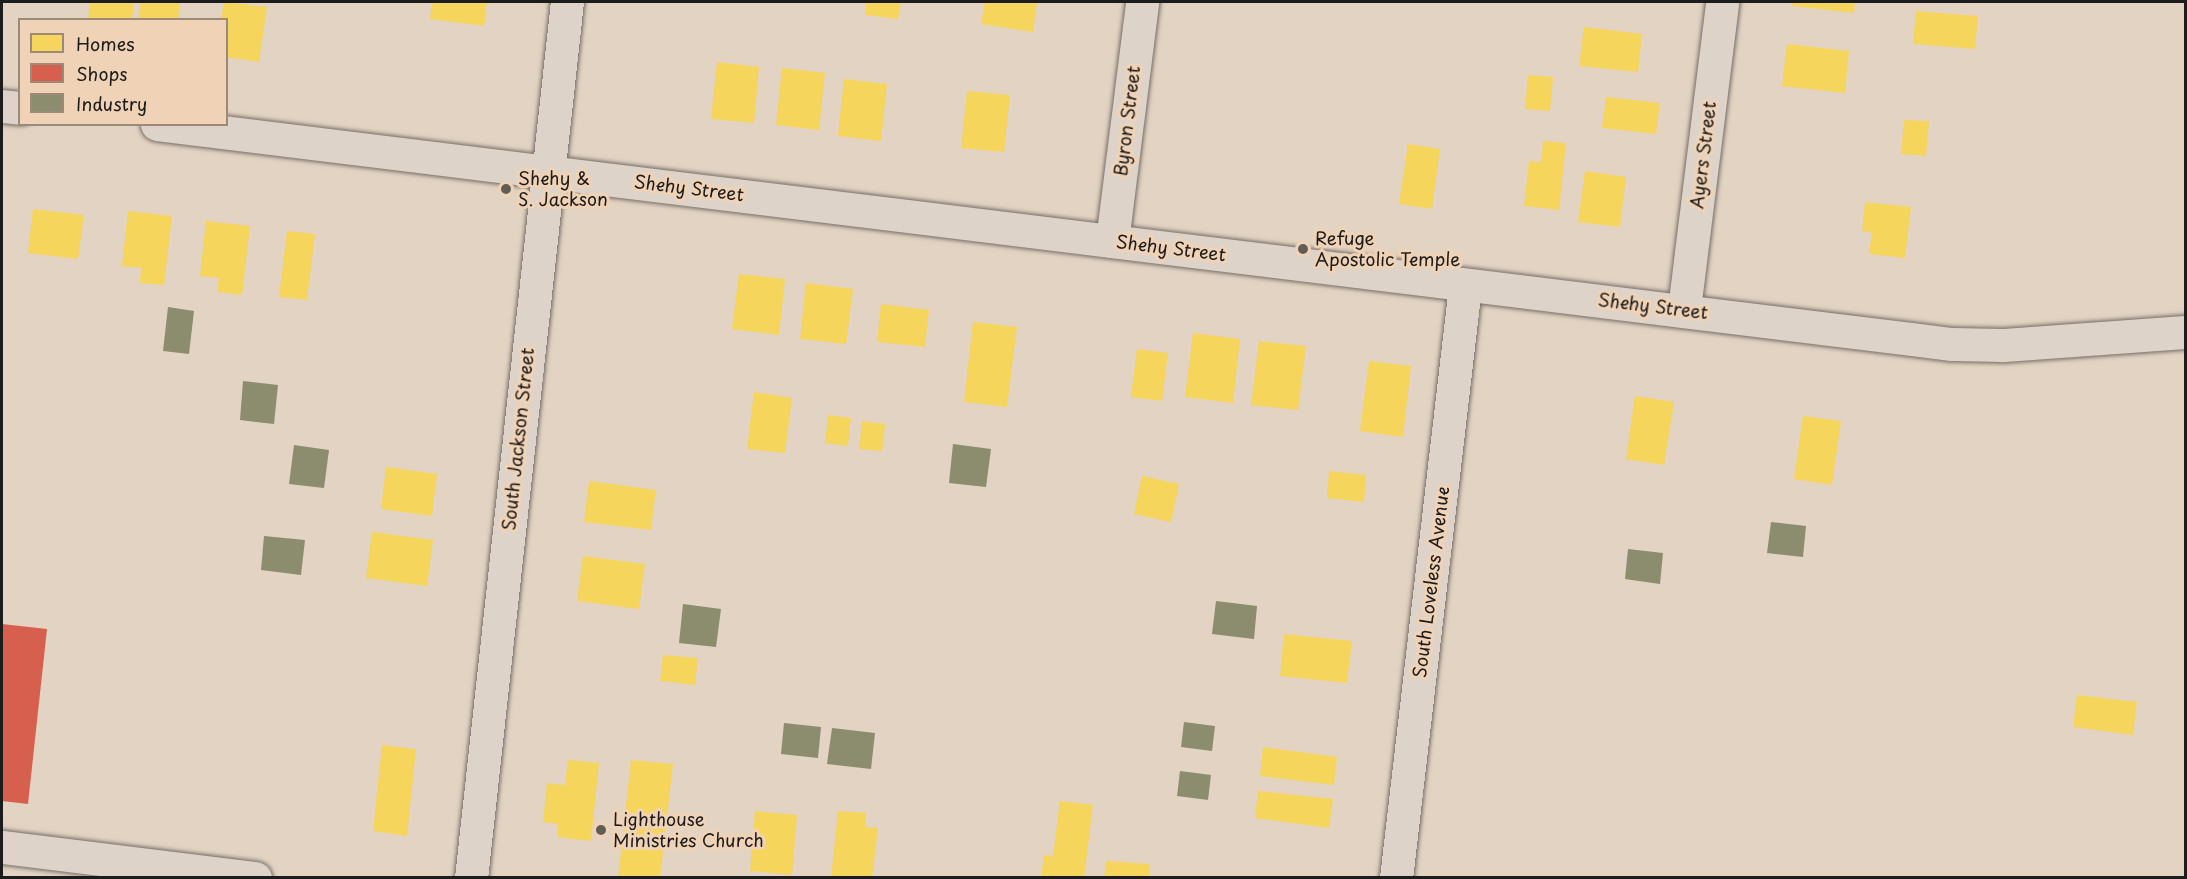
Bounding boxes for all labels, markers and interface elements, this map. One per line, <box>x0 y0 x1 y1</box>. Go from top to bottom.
legend <box>18 18 228 126</box>
text: Homes <box>76 30 134 57</box>
text: Shops <box>76 60 127 87</box>
street label: Byron Street <box>1110 65 1144 177</box>
text: Industry <box>76 90 147 117</box>
street label: Ayers Street <box>1686 100 1720 210</box>
place label: Shehy & S. Jackson <box>518 168 609 210</box>
street label: Shehy Street <box>632 170 746 206</box>
marker: Shehy & S. Jackson <box>499 182 513 196</box>
place label: Refuge Apostolic Temple <box>1315 228 1461 270</box>
street label: Shehy Street <box>1114 230 1228 266</box>
marker: Refuge Apostolic Temple <box>1296 242 1310 256</box>
street label: Shehy Street <box>1596 288 1710 324</box>
street label: South Jackson Street <box>498 346 538 532</box>
street label: South Loveless Avenue <box>1409 485 1453 679</box>
place label: Lighthouse Ministries Church <box>613 809 764 852</box>
marker: Lighthouse Ministries Church <box>594 823 608 837</box>

